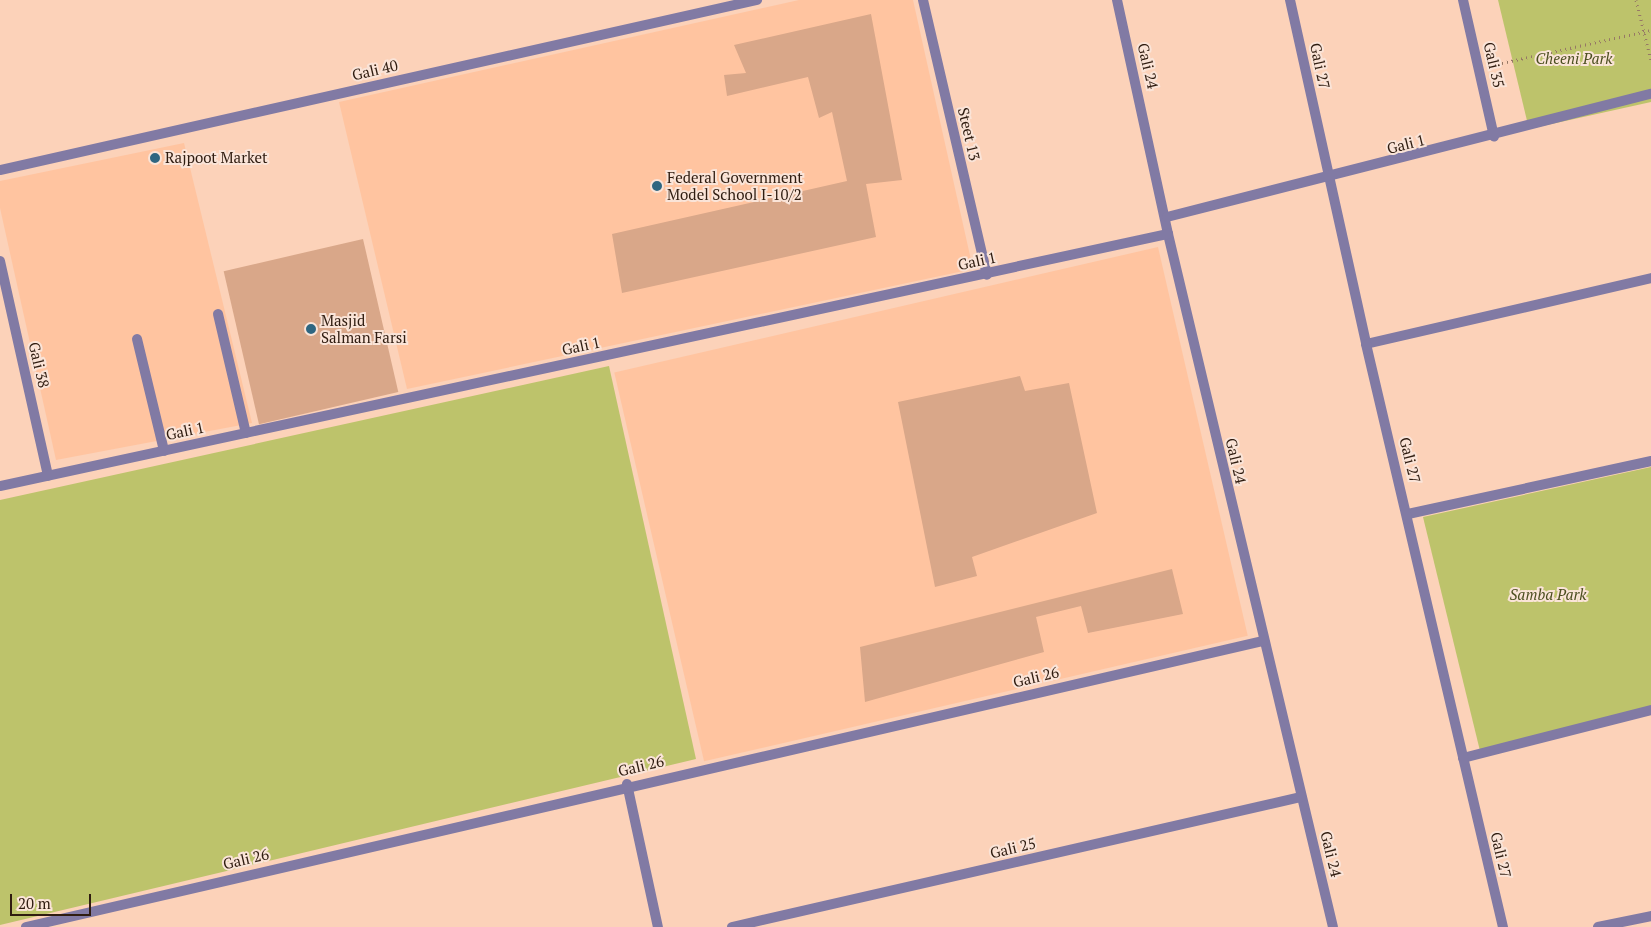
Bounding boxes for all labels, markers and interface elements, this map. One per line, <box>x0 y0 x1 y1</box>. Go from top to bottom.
street label: Gali 35 <box>1480 40 1508 90</box>
street label: Gali 24 <box>1134 41 1162 91</box>
street label: Gali 27 <box>1306 41 1334 91</box>
park label: Cheeni Park <box>1536 50 1612 68</box>
street label: Gali 40 <box>350 56 400 84</box>
street label: Steet 13 <box>954 106 984 162</box>
street label: Gali 1 <box>1385 131 1427 157</box>
place label: Rajpoot Market <box>165 149 268 167</box>
marker: Rajpoot Market <box>149 152 161 164</box>
place label: Federal Government Model School I-10/2 <box>667 168 803 203</box>
marker: Federal Government Model School I-10/2 <box>651 180 663 192</box>
street label: Gali 1 <box>956 248 998 274</box>
place label: Masjid Salman Farsi <box>321 311 407 346</box>
marker: Masjid Salman Farsi <box>305 323 317 335</box>
street label: Gali 1 <box>560 333 602 359</box>
street label: Gali 38 <box>25 340 53 390</box>
street label: Gali 1 <box>164 418 206 444</box>
street label: Gali 27 <box>1396 435 1424 485</box>
street label: Gali 24 <box>1222 436 1250 486</box>
park label: Samba Park <box>1509 586 1587 604</box>
street label: Gali 26 <box>1011 663 1061 691</box>
street label: Gali 26 <box>616 752 666 780</box>
street label: Gali 24 <box>1317 829 1345 879</box>
street label: Gali 27 <box>1487 830 1515 880</box>
street label: Gali 25 <box>988 834 1038 862</box>
street label: Gali 26 <box>221 845 271 873</box>
scale bar <box>12 884 94 916</box>
text: 20 m <box>18 893 51 913</box>

